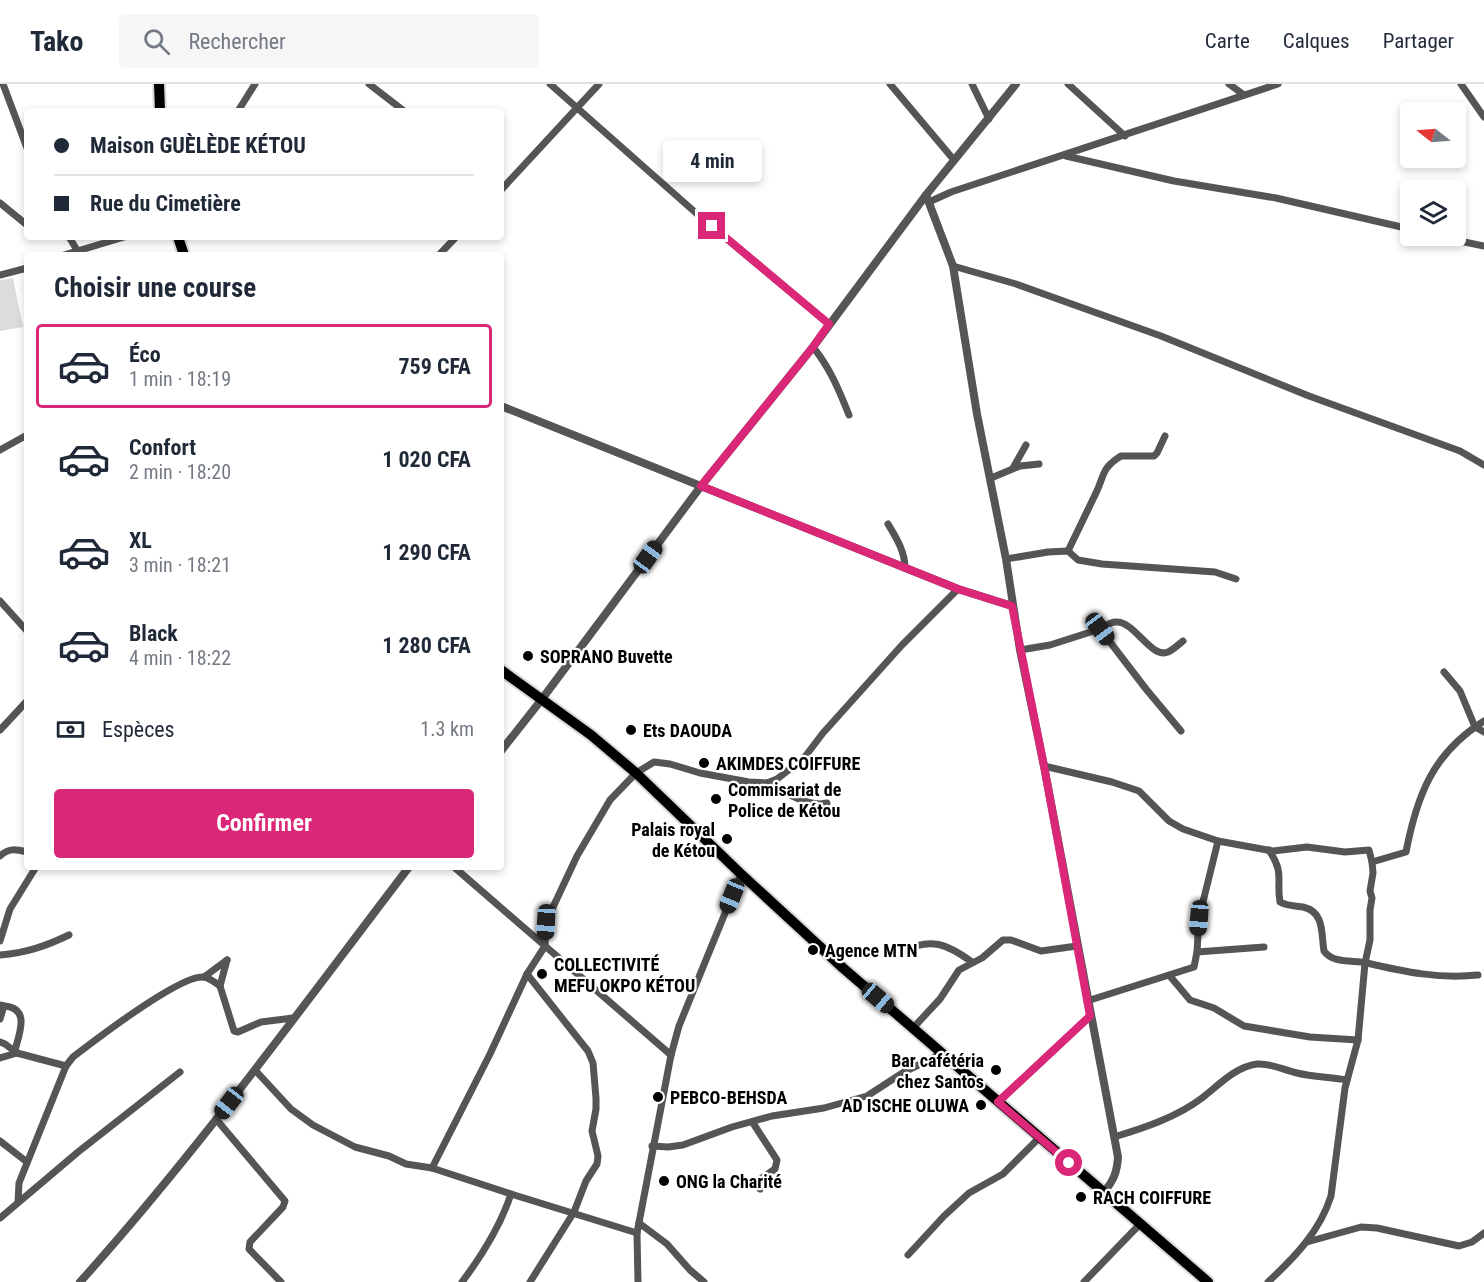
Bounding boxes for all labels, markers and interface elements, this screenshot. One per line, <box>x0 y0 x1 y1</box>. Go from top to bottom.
search box <box>119 14 539 68</box>
text: Tako <box>30 25 83 58</box>
icon: search <box>140 25 173 58</box>
text: Rechercher <box>188 29 286 54</box>
text: Carte <box>1205 29 1250 53</box>
text: Calques <box>1283 29 1350 53</box>
text: Partager <box>1383 29 1454 53</box>
north arrow <box>1400 102 1466 168</box>
map controls <box>1400 102 1466 246</box>
text: Maison GUÈLÈDE KÉTOU <box>90 133 306 158</box>
callout: 4 min <box>662 139 762 181</box>
text: 4 min <box>690 149 735 173</box>
button: layers <box>1400 180 1466 246</box>
text: Rue du Cimetière <box>90 191 241 216</box>
route end <box>698 212 725 239</box>
text: Choisir une course <box>54 272 256 304</box>
icon: car <box>57 339 111 393</box>
text: Éco <box>129 342 161 367</box>
text: 759 CFA <box>398 354 471 379</box>
text: 1 min · 18:19 <box>129 367 231 391</box>
icon: car <box>57 432 111 486</box>
text: Confort <box>129 435 196 460</box>
text: 1 020 CFA <box>382 447 471 472</box>
text: 2 min · 18:20 <box>129 460 231 484</box>
icon: car <box>57 525 111 579</box>
text: XL <box>129 528 152 553</box>
car <box>630 537 666 577</box>
text: 1 290 CFA <box>382 540 471 565</box>
text: 3 min · 18:21 <box>129 553 231 577</box>
car <box>1082 609 1118 649</box>
icon: car <box>57 618 111 672</box>
text: Black <box>129 621 178 646</box>
text: 1 280 CFA <box>382 633 471 658</box>
text: 4 min · 18:22 <box>129 646 231 670</box>
place label: SOPRANO Buvette <box>540 646 673 667</box>
marker: SOPRANO Buvette <box>521 649 535 663</box>
icon: cash <box>54 713 87 746</box>
text: Espèces <box>102 717 175 742</box>
text: 1.3 km <box>420 717 474 741</box>
place label: Ets DAOUDA <box>643 720 732 741</box>
marker: Ets DAOUDA <box>624 723 638 737</box>
place label: AKIMDES COIFFURE <box>716 753 860 774</box>
marker: AKIMDES COIFFURE <box>697 756 711 770</box>
place label: Commisariat de Police de Kétou <box>728 779 842 821</box>
button: Confirmer <box>54 789 474 858</box>
marker: Commisariat de Police de Kétou <box>709 792 723 806</box>
place label: Palais royal de Kétou <box>631 819 715 861</box>
marker: Palais royal de Kétou <box>720 832 734 846</box>
car <box>717 876 747 916</box>
car <box>1188 899 1210 937</box>
car <box>536 904 556 940</box>
place label: Agence MTN <box>825 940 918 961</box>
marker: Agence MTN <box>806 943 820 957</box>
place label: COLLECTIVITÉ MEFU OKPO KÉTOU <box>554 954 695 996</box>
marker: COLLECTIVITÉ MEFU OKPO KÉTOU <box>535 967 549 981</box>
car <box>858 980 898 1016</box>
place label: Bar cafétéria chez Santos <box>891 1050 984 1092</box>
marker: Bar cafétéria chez Santos <box>989 1063 1003 1077</box>
car <box>211 1083 247 1123</box>
place label: PEBCO-BEHSDA <box>670 1087 787 1108</box>
marker: PEBCO-BEHSDA <box>651 1090 665 1104</box>
place label: AD ISCHE OLUWA <box>842 1095 969 1116</box>
marker: AD ISCHE OLUWA <box>974 1098 988 1112</box>
route start <box>1055 1149 1082 1176</box>
place label: ONG la Charité <box>676 1171 782 1192</box>
marker: ONG la Charité <box>657 1174 671 1188</box>
place label: RACH COIFFURE <box>1093 1187 1211 1208</box>
marker: RACH COIFFURE <box>1074 1190 1088 1204</box>

